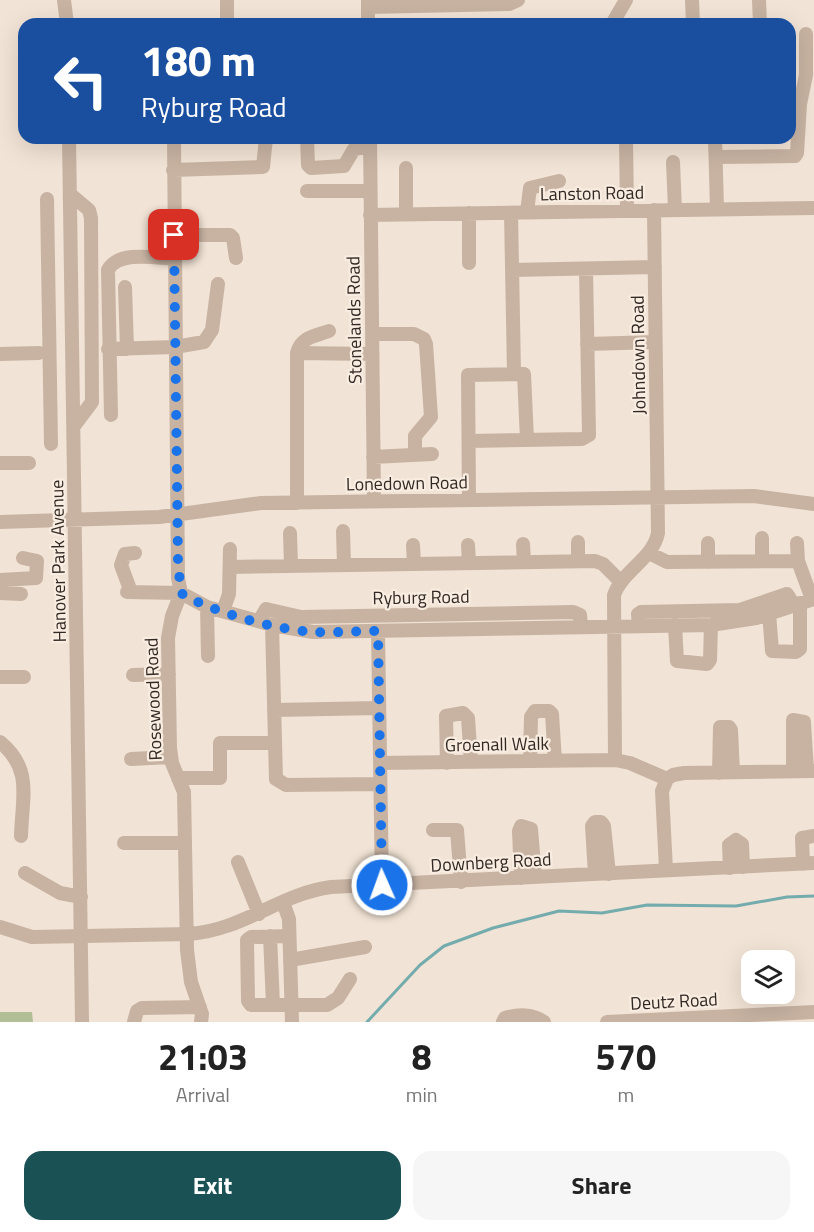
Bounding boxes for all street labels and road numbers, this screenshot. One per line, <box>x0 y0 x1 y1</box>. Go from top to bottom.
street label: Lanston Road <box>540 179 644 207</box>
street label: Stonelands Road <box>339 256 369 384</box>
street label: Johndown Road <box>623 295 653 415</box>
street label: Lonedown Road <box>346 468 468 498</box>
street label: Hanover Park Avenue <box>43 479 73 643</box>
street label: Ryburg Road <box>372 583 470 611</box>
street label: Rosewood Road <box>137 637 169 761</box>
street label: Groenall Walk <box>445 730 550 758</box>
street label: Downberg Road <box>430 845 552 879</box>
street label: Deutz Road <box>630 985 718 1017</box>

